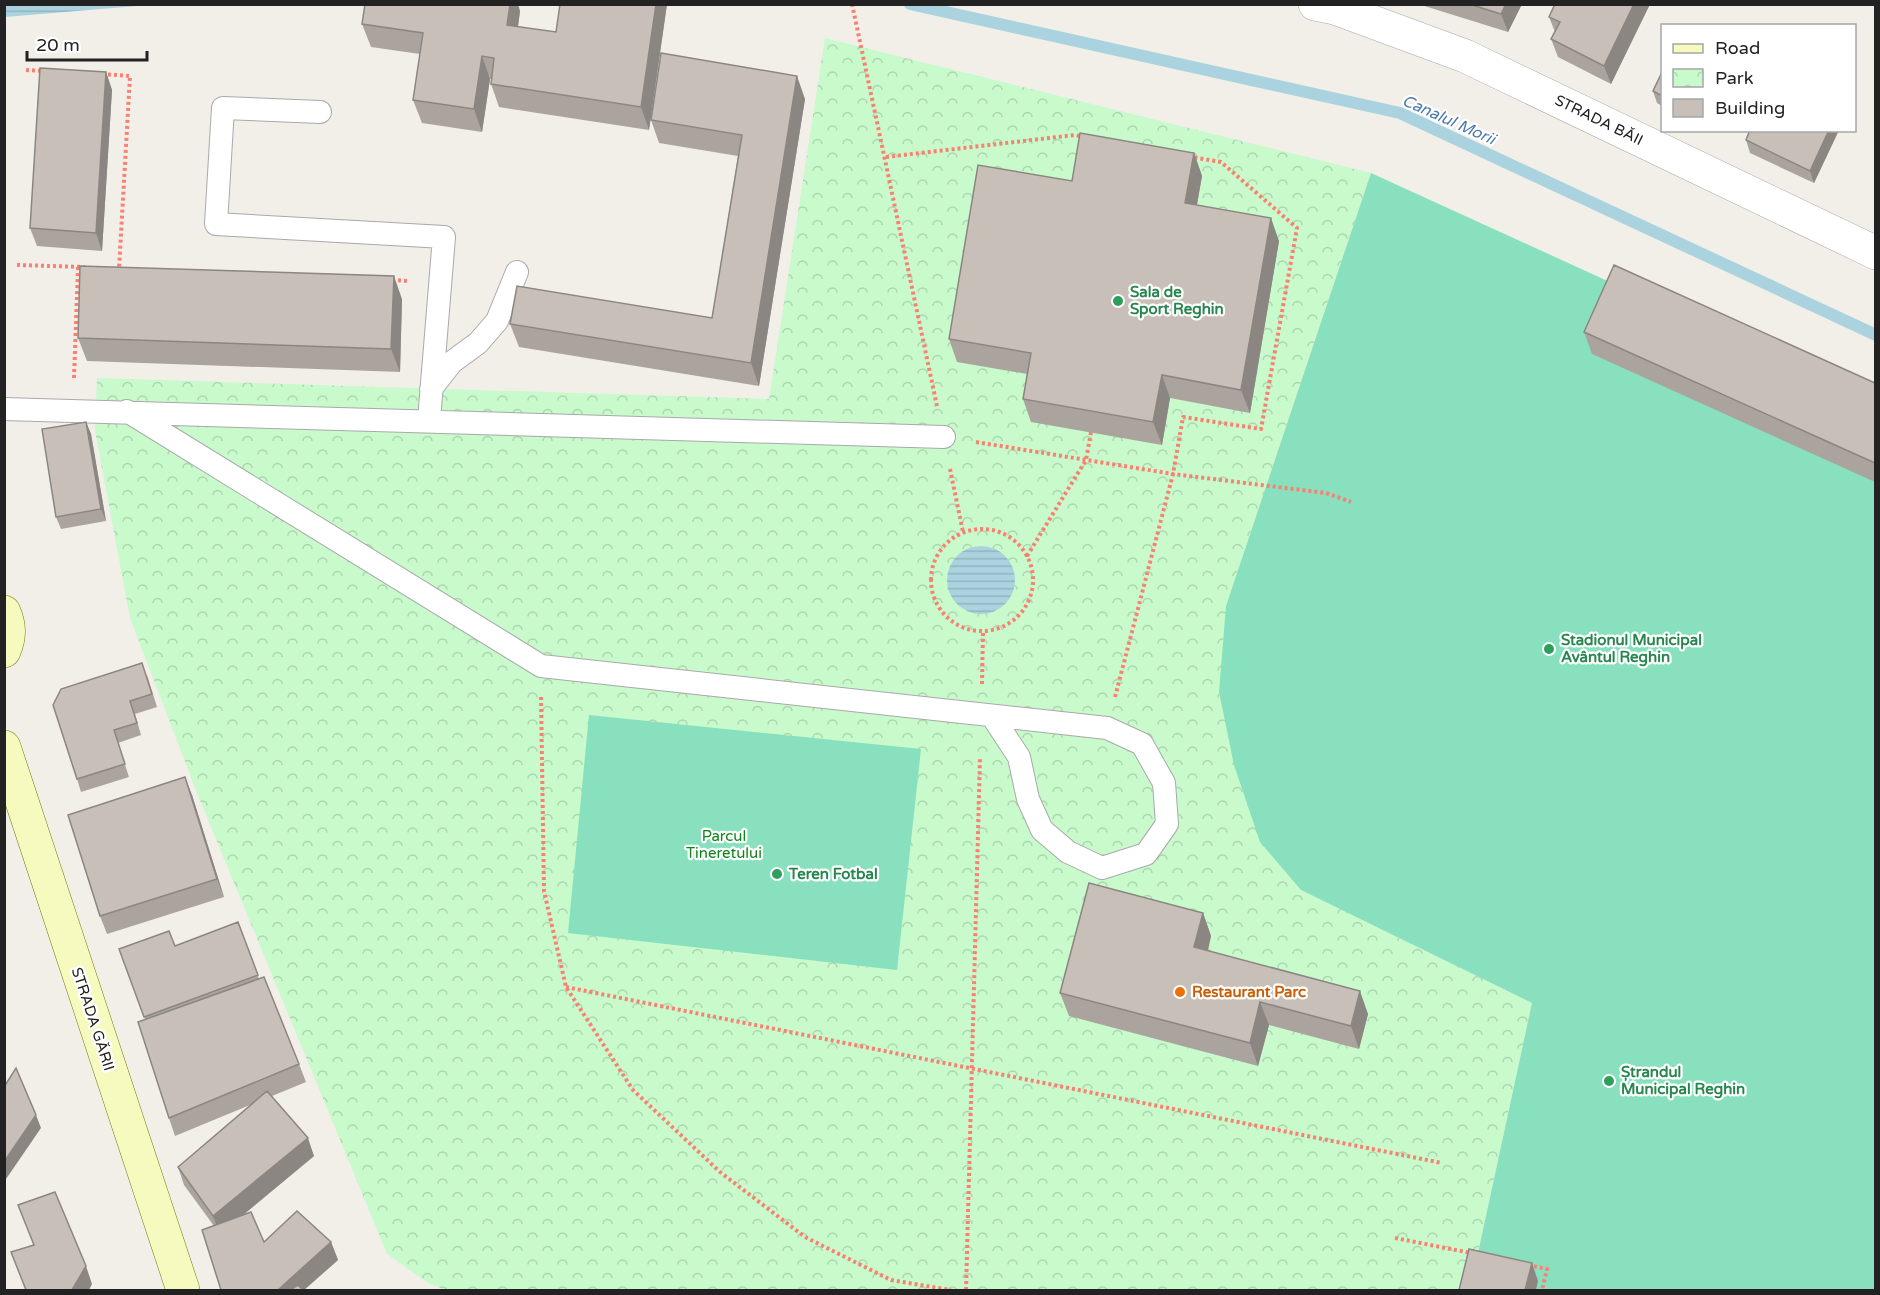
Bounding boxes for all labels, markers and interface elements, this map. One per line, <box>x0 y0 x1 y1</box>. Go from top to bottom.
scale bar <box>27 24 147 62</box>
legend <box>1661 24 1856 132</box>
text: 20 m <box>36 34 80 56</box>
text: Road <box>1715 37 1760 59</box>
text: Park <box>1715 67 1754 89</box>
water label: Canalul Morii <box>1399 90 1500 150</box>
street label: STRADA BĂII <box>1552 91 1646 149</box>
text: Building <box>1715 97 1785 119</box>
place label: Sala de Sport Reghin <box>1130 283 1224 319</box>
marker: Sala de Sport Reghin <box>1111 294 1125 308</box>
place label: Stadionul Municipal Avântul Reghin <box>1561 631 1702 667</box>
marker: Stadionul Municipal Avântul Reghin <box>1542 642 1556 656</box>
park label: Parcul Tineretului <box>686 827 762 862</box>
place label: Teren Fotbal <box>788 865 878 883</box>
marker: Teren Fotbal <box>770 867 784 881</box>
street label: STRADA GĂRII <box>68 965 118 1073</box>
place label: Restaurant Parc <box>1192 983 1306 1001</box>
marker: Restaurant Parc <box>1173 985 1187 999</box>
place label: Ștrandul Municipal Reghin <box>1621 1063 1745 1099</box>
marker: Ștrandul Municipal Reghin <box>1602 1074 1616 1088</box>

